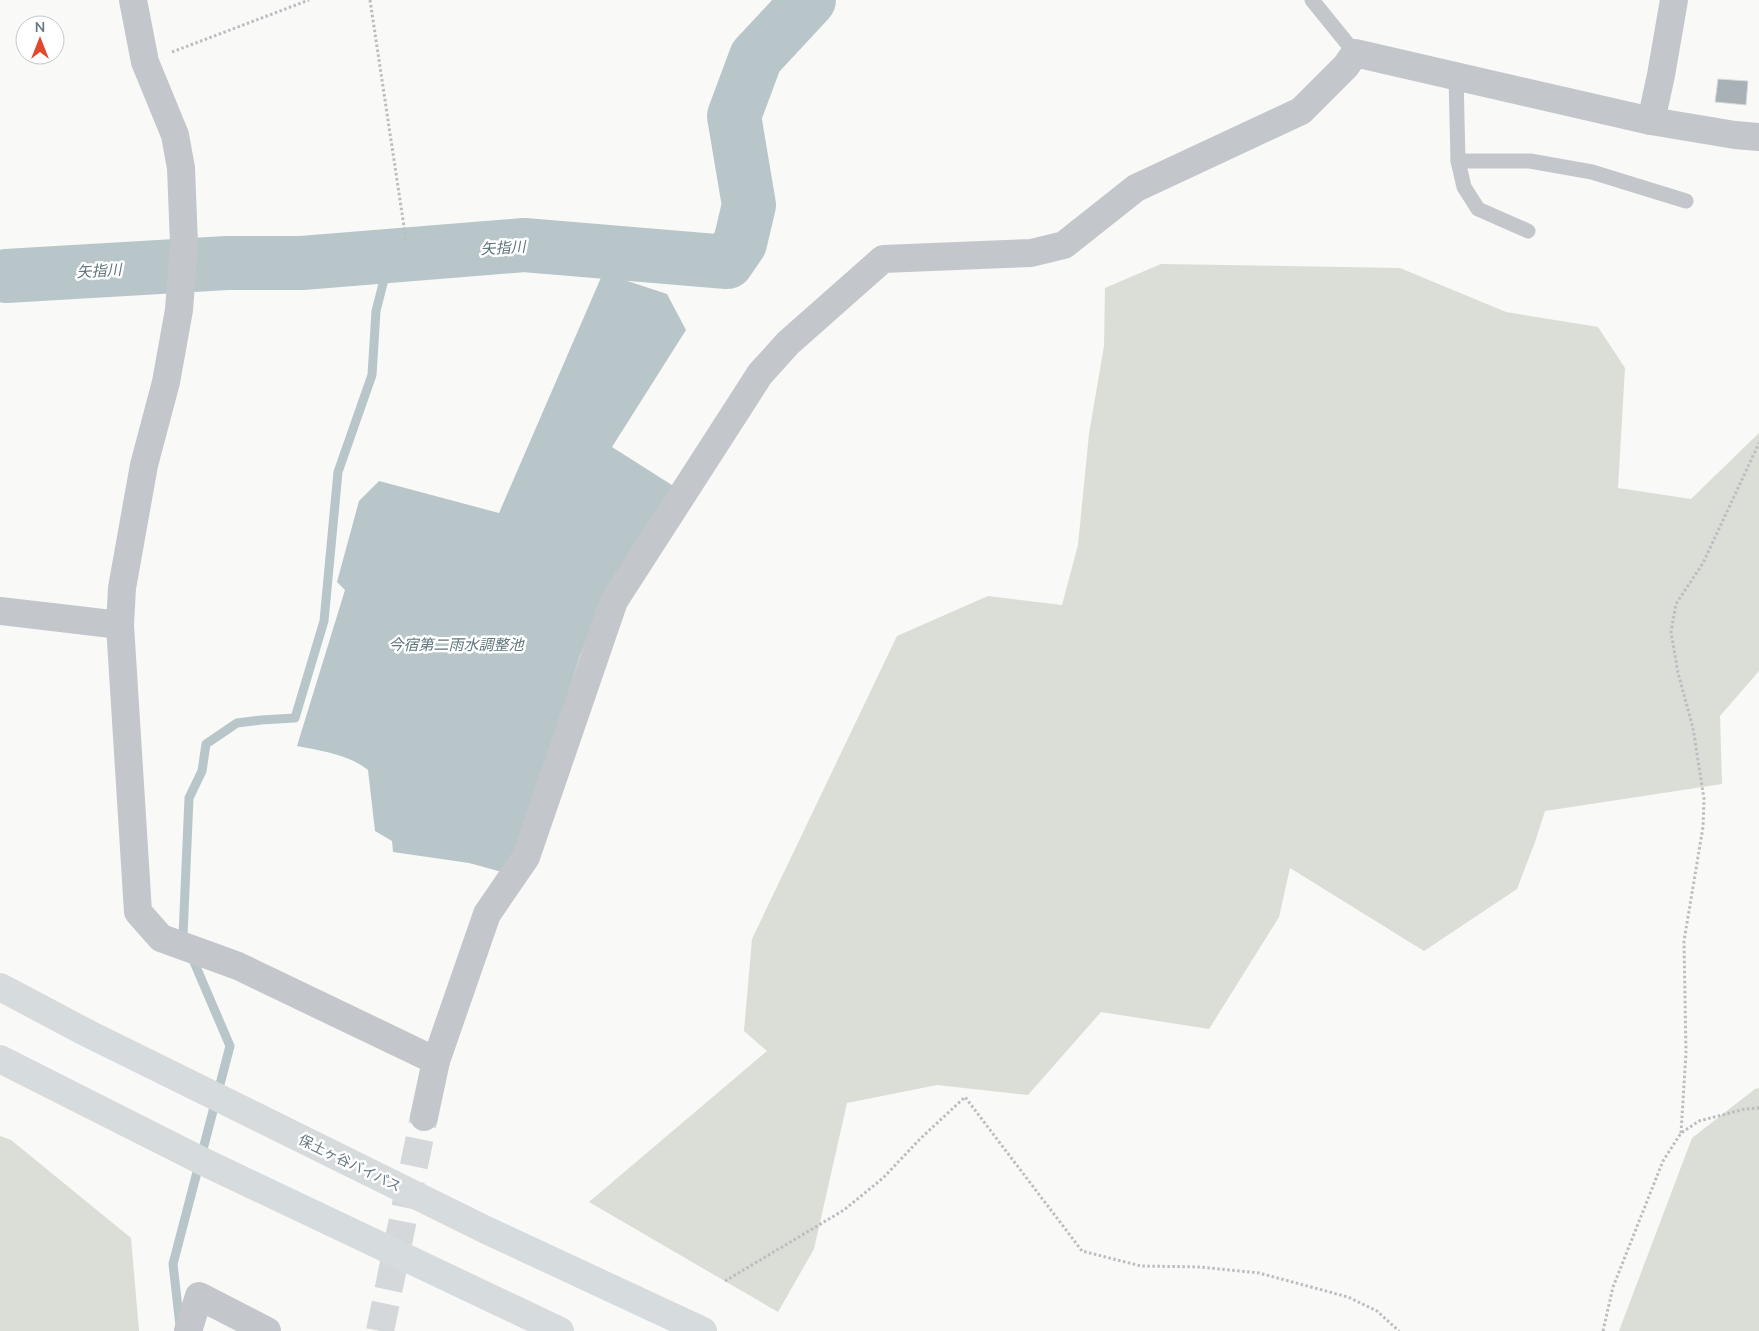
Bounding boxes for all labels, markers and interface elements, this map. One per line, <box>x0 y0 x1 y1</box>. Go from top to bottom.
north arrow <box>15 15 65 65</box>
text: N <box>35 18 45 37</box>
water label: 矢指川 <box>480 237 528 259</box>
water label: 矢指川 <box>76 260 124 282</box>
water label: 今宿第二雨水調整池 <box>388 635 525 655</box>
street label: 保土ヶ谷バイパス <box>295 1130 404 1196</box>

